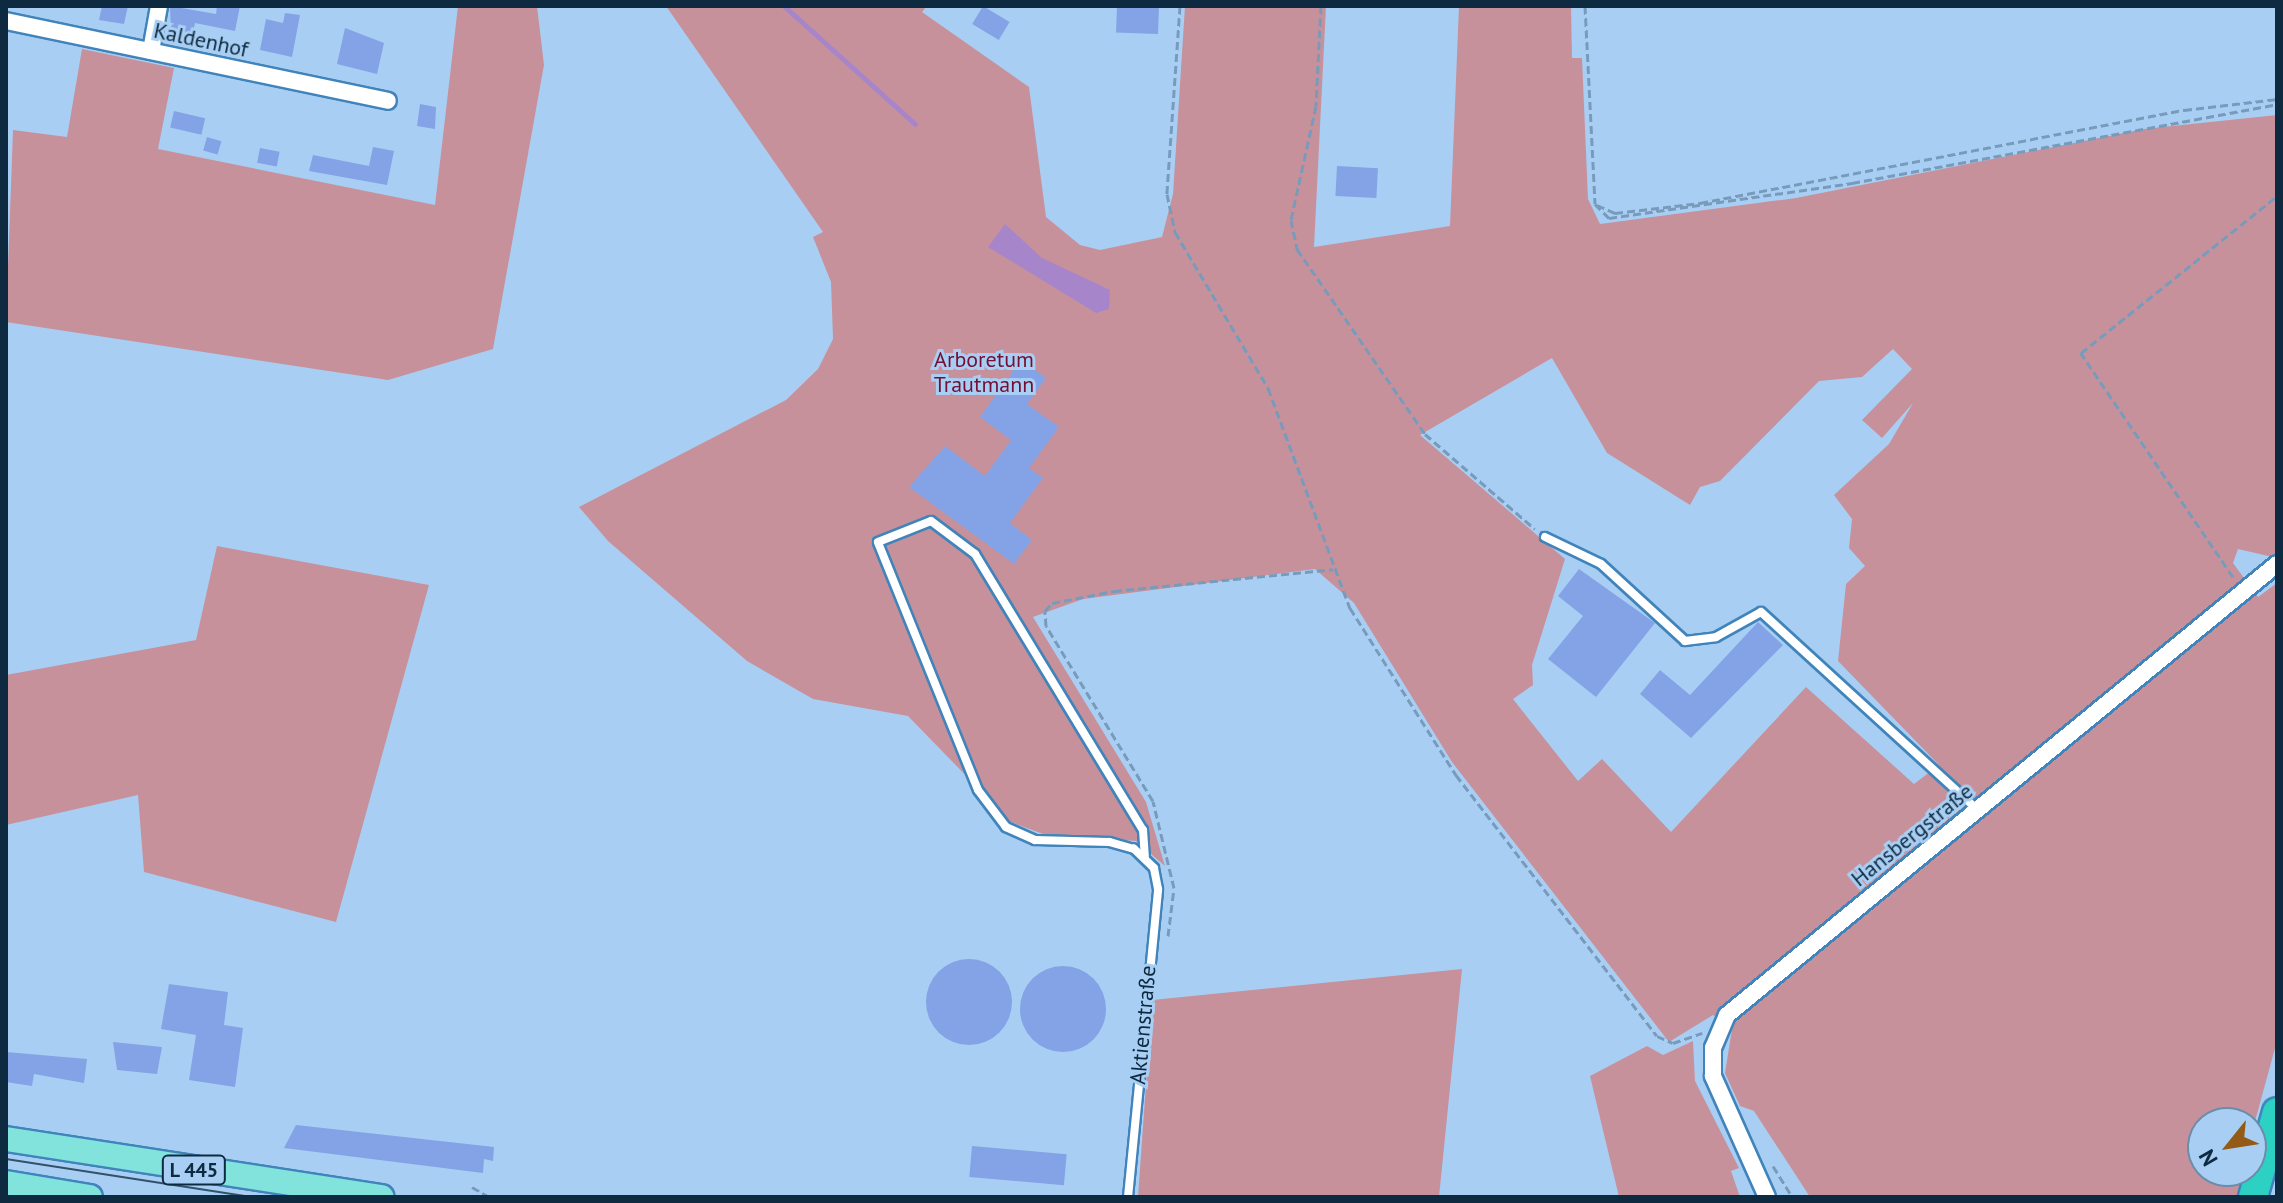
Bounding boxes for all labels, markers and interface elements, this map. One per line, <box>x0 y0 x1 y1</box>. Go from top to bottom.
street label: Kaldenhof <box>151 17 251 63</box>
park label: Arboretum Trautmann <box>934 346 1034 398</box>
street label: Hansbergstraße <box>1846 778 1978 892</box>
street label: Aktienstraße <box>1125 964 1161 1086</box>
north arrow <box>2187 1107 2267 1187</box>
text: N <box>2192 1145 2224 1171</box>
road number: L 445 <box>160 1154 228 1186</box>

